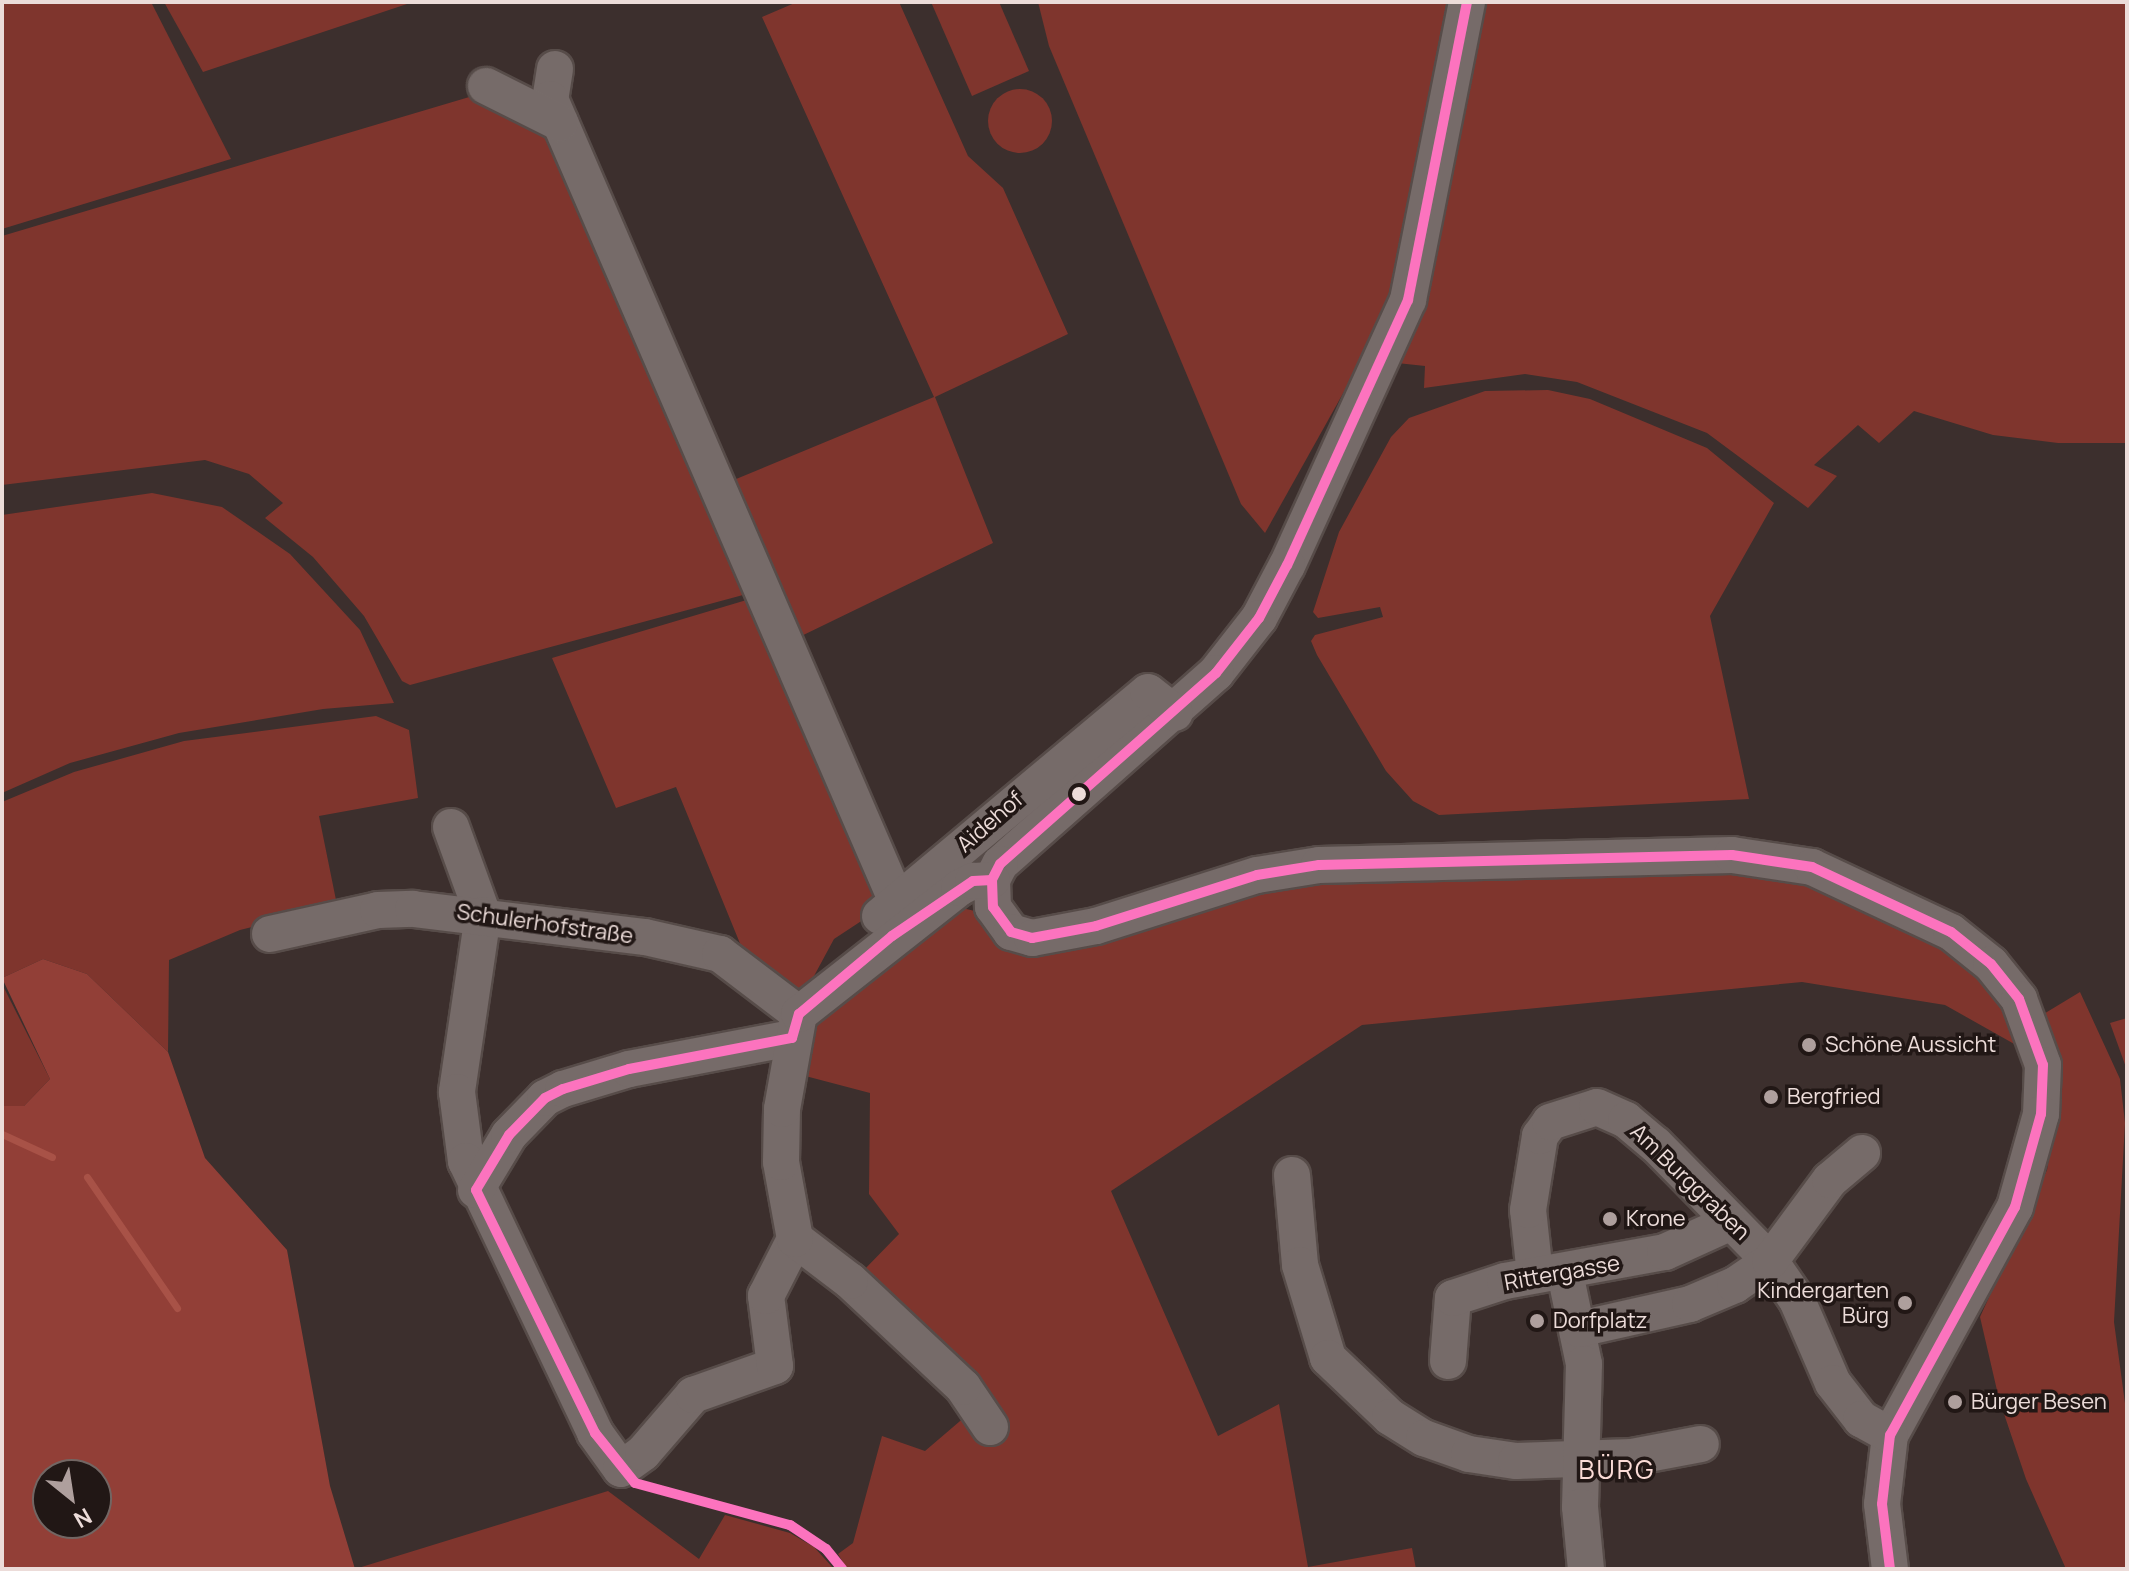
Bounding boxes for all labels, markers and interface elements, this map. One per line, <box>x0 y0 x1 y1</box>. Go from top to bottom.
street label: Aidehof <box>952 786 1028 858</box>
unlabelled marker <box>1071 786 1087 802</box>
street label: Schulerhofstraße <box>455 899 635 949</box>
place label: Schöne Aussicht <box>1825 1032 1996 1058</box>
marker: Schöne Aussicht <box>1800 1036 1818 1054</box>
place label: Bergfried <box>1787 1084 1881 1110</box>
marker: Bergfried <box>1762 1088 1780 1106</box>
street label: Am Burggraben <box>1625 1119 1755 1245</box>
place label: Krone <box>1626 1206 1686 1232</box>
marker: Krone <box>1601 1210 1619 1228</box>
street label: Rittergasse <box>1502 1250 1622 1296</box>
place label: Kindergarten Bürg <box>1757 1277 1889 1328</box>
marker: Kindergarten Bürg <box>1896 1294 1914 1312</box>
place label: Dorfplatz <box>1553 1308 1647 1334</box>
marker: Dorfplatz <box>1528 1312 1546 1330</box>
place label: Bürger Besen <box>1971 1389 2107 1415</box>
marker: Bürger Besen <box>1946 1393 1964 1411</box>
district label: BÜRG <box>1579 1454 1655 1486</box>
north arrow <box>32 1459 112 1539</box>
text: N <box>69 1501 97 1535</box>

